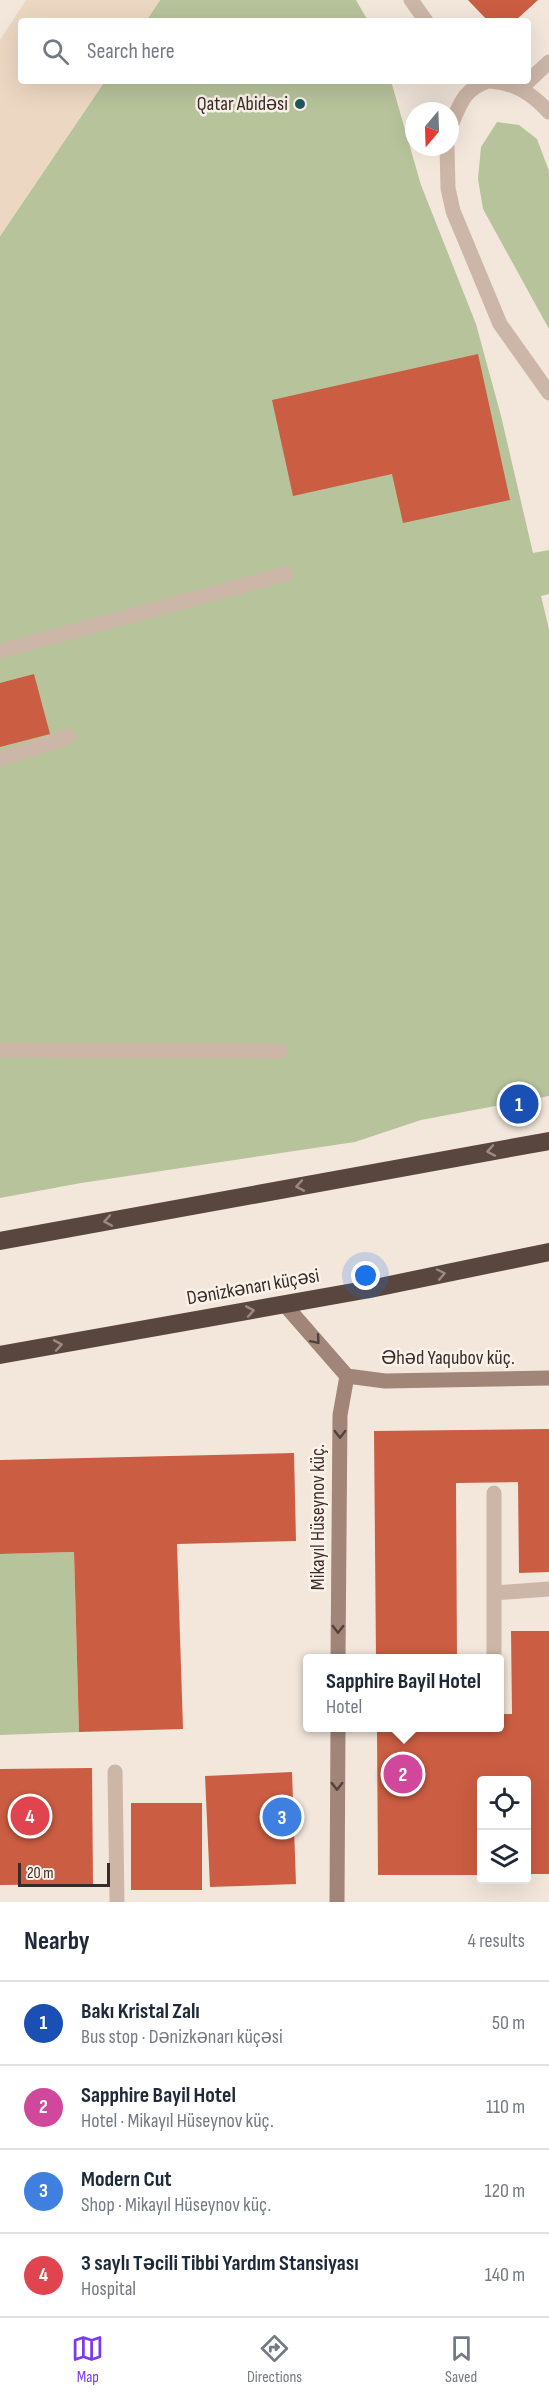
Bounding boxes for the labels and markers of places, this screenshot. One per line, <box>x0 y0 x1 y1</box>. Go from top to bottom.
place label: Qatar Abidəsi <box>197 92 288 116</box>
marker: Qatar Abidəsi <box>293 97 307 111</box>
pin: 1 <box>500 1082 538 1126</box>
pin: 2 <box>384 1752 422 1796</box>
pin: 4 <box>10 1794 50 1838</box>
pin: 3 <box>262 1794 302 1840</box>

